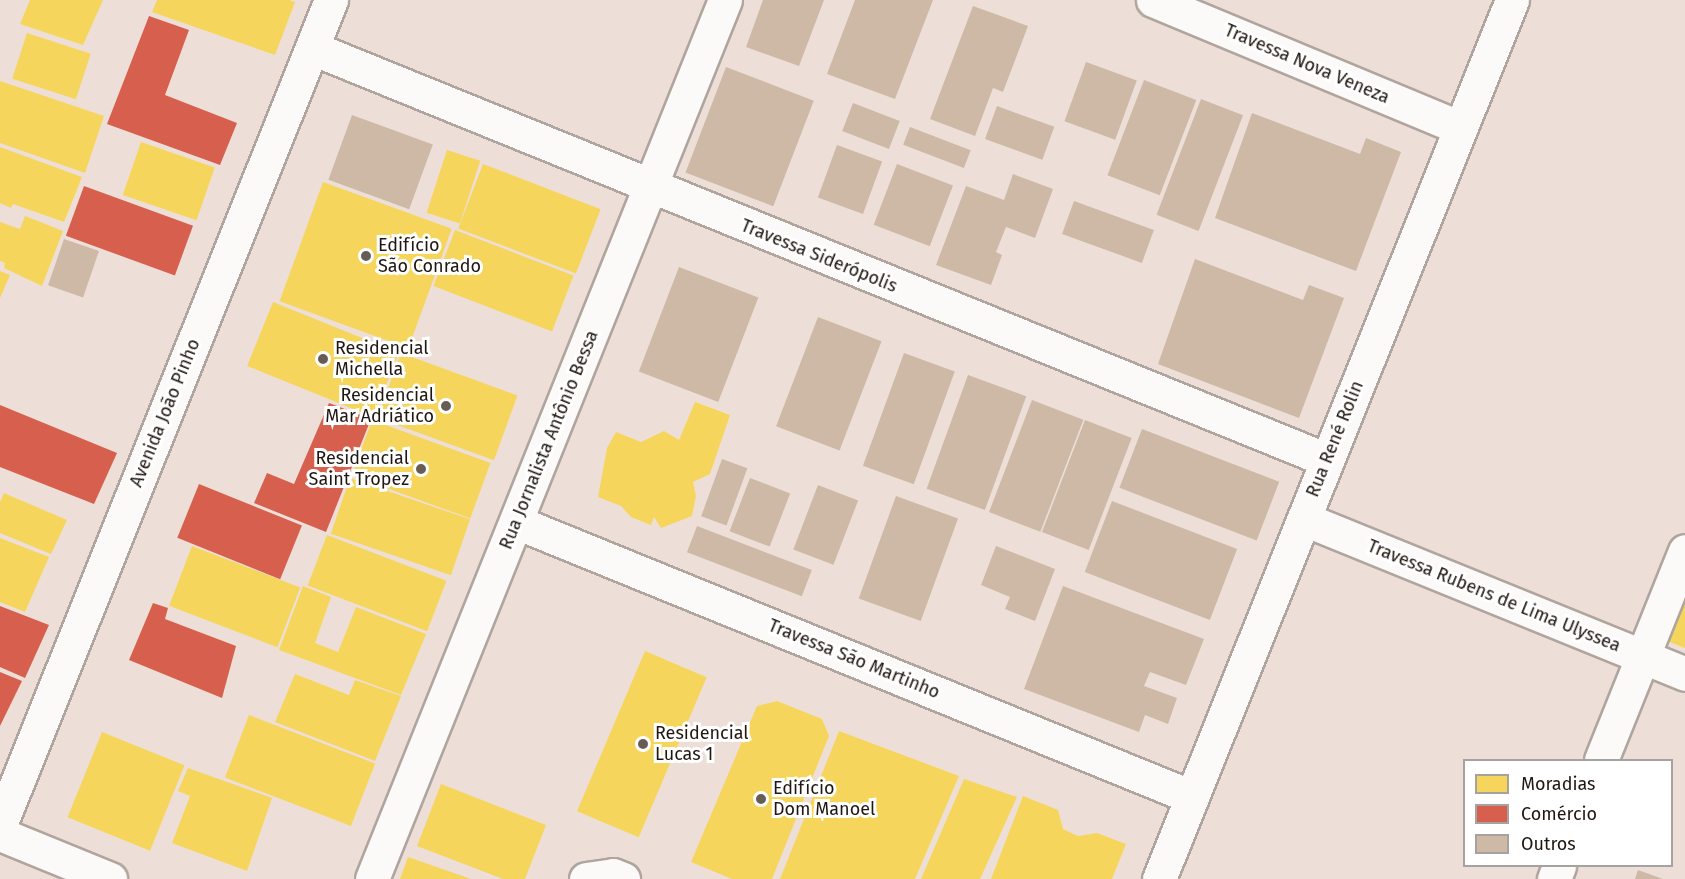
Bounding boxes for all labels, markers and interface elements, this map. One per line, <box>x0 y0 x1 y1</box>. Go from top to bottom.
street label: Travessa Nova Veneza <box>1221 19 1393 109</box>
street label: Travessa Siderópolis <box>738 215 900 297</box>
place label: Edifício São Conrado <box>378 235 481 278</box>
marker: Edifício São Conrado <box>359 249 373 263</box>
street label: Rua Jornalista Antônio Bessa <box>495 327 603 553</box>
street label: Avenida João Pinho <box>125 336 205 490</box>
place label: Residencial Michella <box>335 338 429 380</box>
marker: Residencial Michella <box>316 352 330 366</box>
street label: Rua René Rolin <box>1302 378 1368 500</box>
place label: Residencial Mar Adriático <box>325 385 434 428</box>
marker: Residencial Mar Adriático <box>439 399 453 413</box>
place label: Residencial Saint Tropez <box>309 448 409 490</box>
marker: Residencial Saint Tropez <box>414 462 428 476</box>
street label: Travessa Rubens de Lima Ulyssea <box>1364 535 1624 657</box>
street label: Travessa São Martinho <box>765 615 943 703</box>
place label: Residencial Lucas 1 <box>655 723 749 766</box>
marker: Residencial Lucas 1 <box>636 737 650 751</box>
legend <box>1463 759 1673 867</box>
text: Moradias <box>1521 773 1595 795</box>
place label: Edifício Dom Manoel <box>773 778 875 820</box>
marker: Edifício Dom Manoel <box>754 792 768 806</box>
text: Comércio <box>1521 803 1597 825</box>
text: Outros <box>1521 833 1576 855</box>

